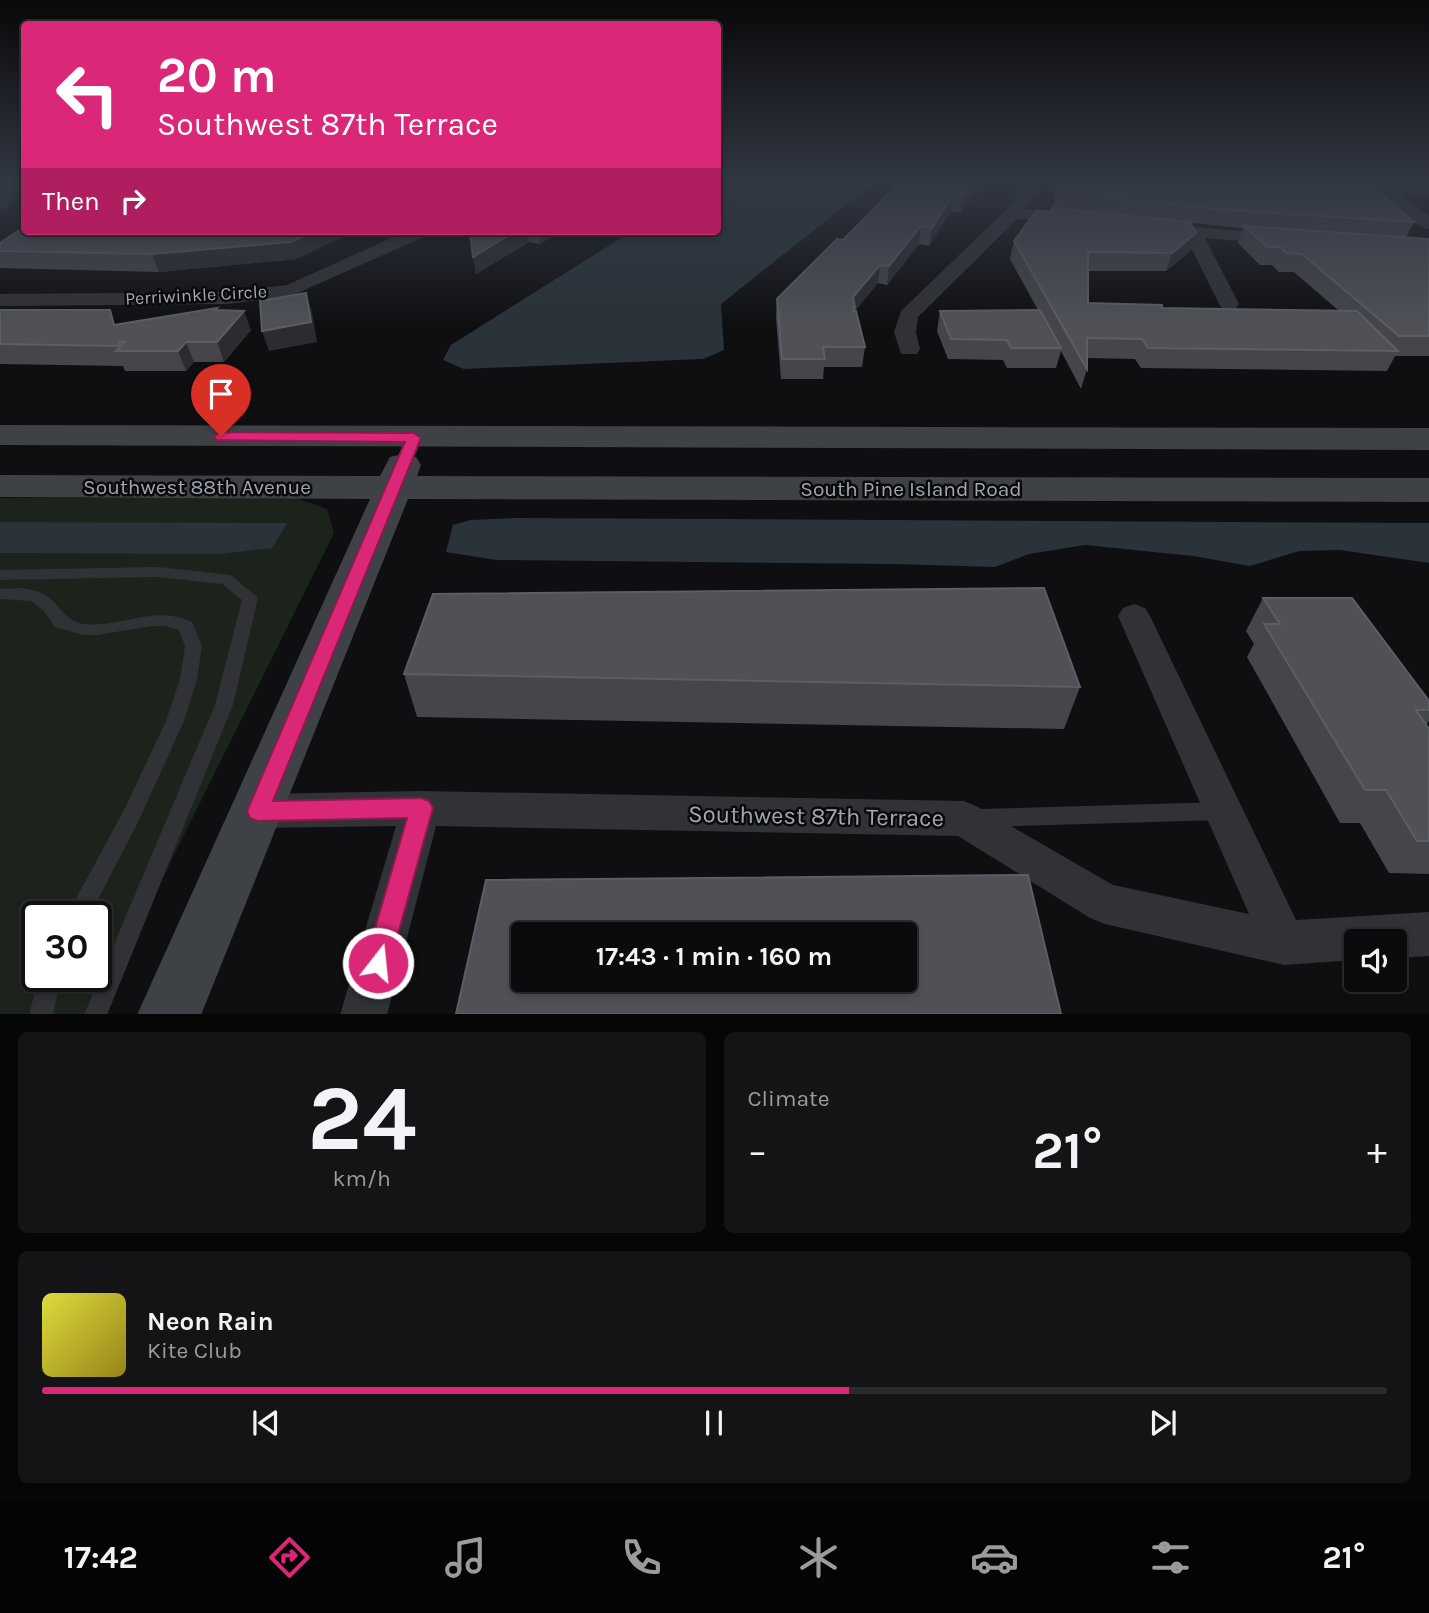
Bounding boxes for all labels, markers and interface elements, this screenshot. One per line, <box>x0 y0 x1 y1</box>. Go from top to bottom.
text: 20 m <box>157 47 277 104</box>
icon: left <box>42 49 133 140</box>
text: Southwest 87th Terrace <box>157 106 498 143</box>
icon: right <box>114 182 152 220</box>
text: Then <box>42 186 100 217</box>
street label: Perriwinkle Circle <box>125 280 267 310</box>
pin <box>191 364 251 436</box>
icon: arrive <box>202 375 240 413</box>
street label: Southwest 88th Avenue <box>83 475 311 499</box>
street label: South Pine Island Road <box>800 477 1022 501</box>
street label: Southwest 87th Terrace <box>688 800 944 832</box>
speed limit sign: 30 <box>21 901 112 992</box>
position arrow <box>341 926 415 1000</box>
map controls <box>1344 929 1407 992</box>
button: sound <box>1344 929 1407 992</box>
text: 17:43 · 1 min · 160 m <box>596 941 832 972</box>
text: 24 <box>307 1066 416 1172</box>
text: Climate <box>748 1085 830 1112</box>
text: 21° <box>1032 1120 1102 1181</box>
text: − <box>748 1129 767 1174</box>
text: + <box>1367 1129 1387 1174</box>
text: km/h <box>333 1165 391 1192</box>
text: Neon Rain <box>147 1306 274 1337</box>
text: Kite Club <box>147 1337 242 1364</box>
icon: previous <box>247 1404 285 1442</box>
icon: pause <box>695 1404 733 1442</box>
icon: next <box>1144 1404 1182 1442</box>
icon: directions <box>265 1533 314 1582</box>
icon: music <box>441 1533 490 1582</box>
icon: phone <box>617 1533 666 1582</box>
icon: climate <box>794 1533 843 1582</box>
icon: car <box>970 1533 1019 1582</box>
icon: filters <box>1146 1533 1195 1582</box>
text: 17:42 <box>64 1539 138 1576</box>
text: 21° <box>1322 1539 1365 1576</box>

